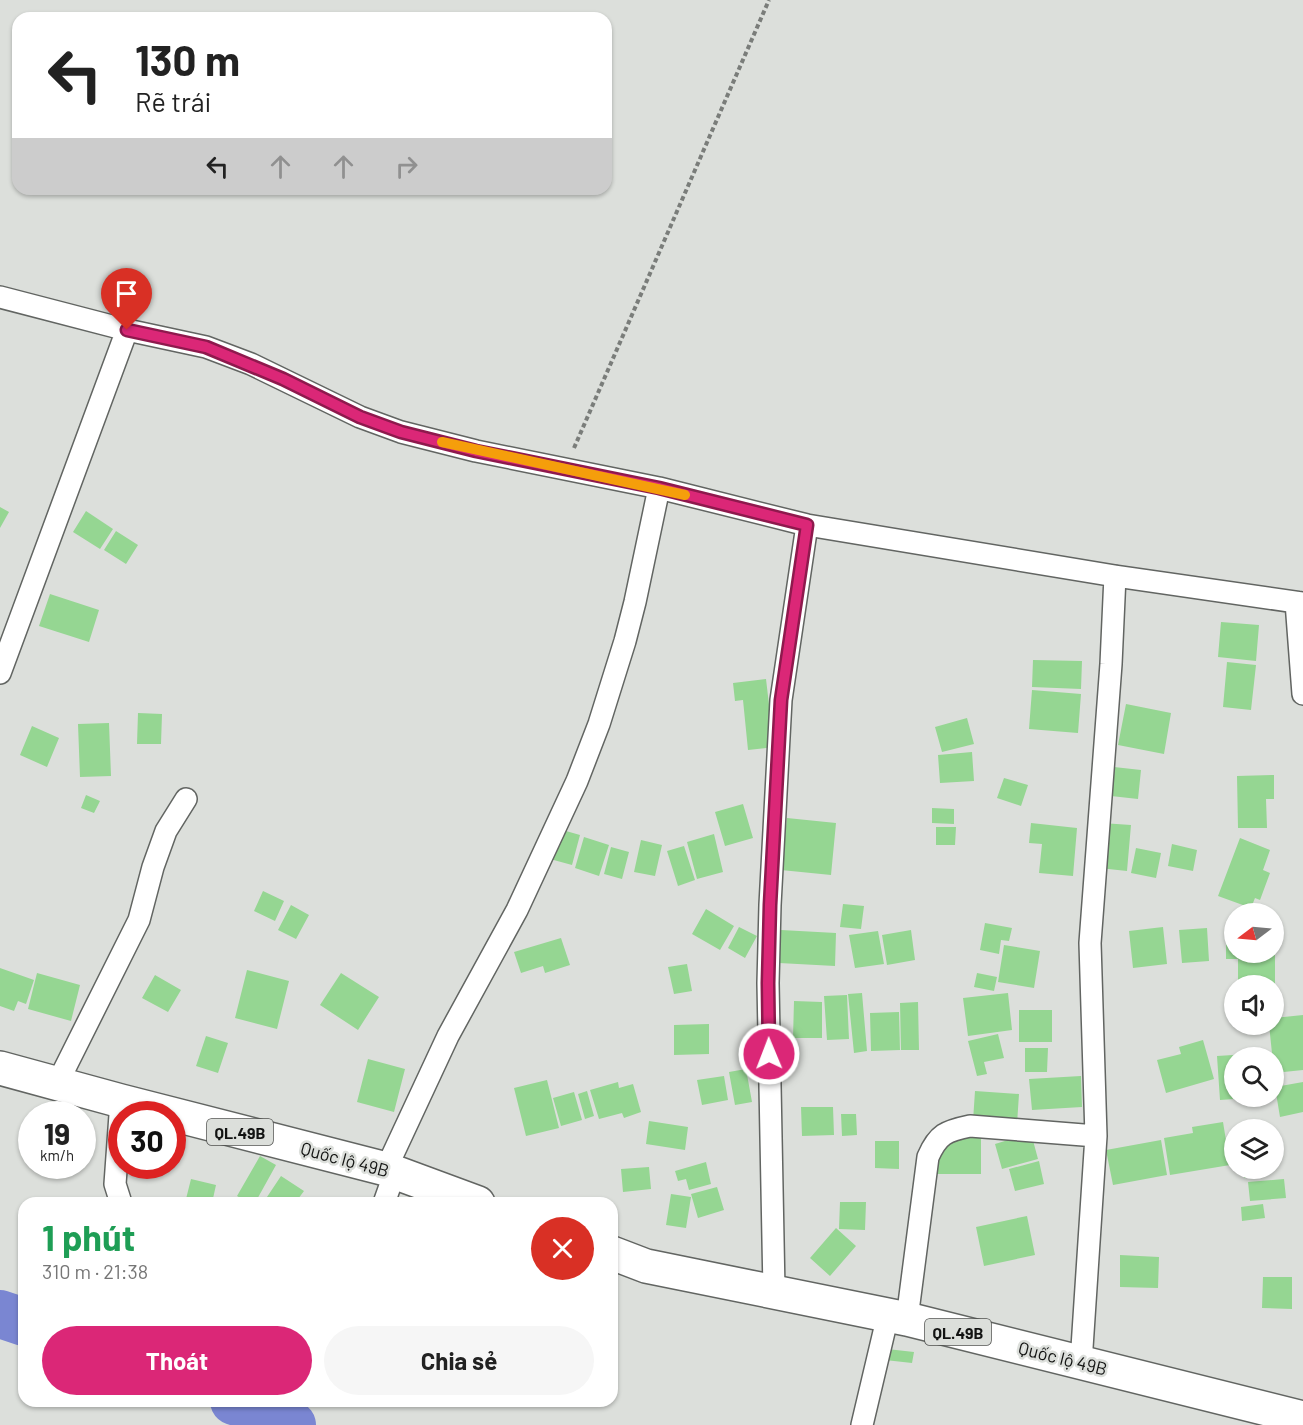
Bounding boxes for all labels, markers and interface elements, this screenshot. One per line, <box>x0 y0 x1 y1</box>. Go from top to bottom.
text: 130 m <box>135 34 240 84</box>
icon: left <box>36 36 114 114</box>
text: Rẽ trái <box>135 85 212 117</box>
icon: left <box>201 150 234 183</box>
icon: ahead <box>264 150 297 183</box>
icon: ahead <box>327 150 360 183</box>
icon: right <box>390 150 423 183</box>
pin <box>101 268 152 330</box>
icon: arrive <box>110 277 143 310</box>
north arrow <box>1224 903 1284 963</box>
map controls <box>1224 903 1284 1179</box>
button: sound <box>1224 975 1284 1035</box>
position arrow <box>737 1022 801 1086</box>
button: search <box>1224 1047 1284 1107</box>
speed limit sign: 30 <box>108 1101 186 1179</box>
text: 19 <box>44 1115 70 1151</box>
road number: QL.49B <box>207 1119 273 1145</box>
button: layers <box>1224 1119 1284 1179</box>
street label: Quốc lộ 49B <box>298 1137 392 1181</box>
text: km/h <box>40 1146 74 1164</box>
text: 1 phút <box>42 1215 135 1258</box>
button: close <box>531 1217 594 1280</box>
text: 310 m · 21:38 <box>42 1259 148 1283</box>
road number: QL.49B <box>925 1319 991 1345</box>
button: Thoát <box>42 1326 312 1395</box>
button: Chia sẻ <box>324 1326 594 1395</box>
street label: Quốc lộ 49B <box>1016 1336 1110 1380</box>

